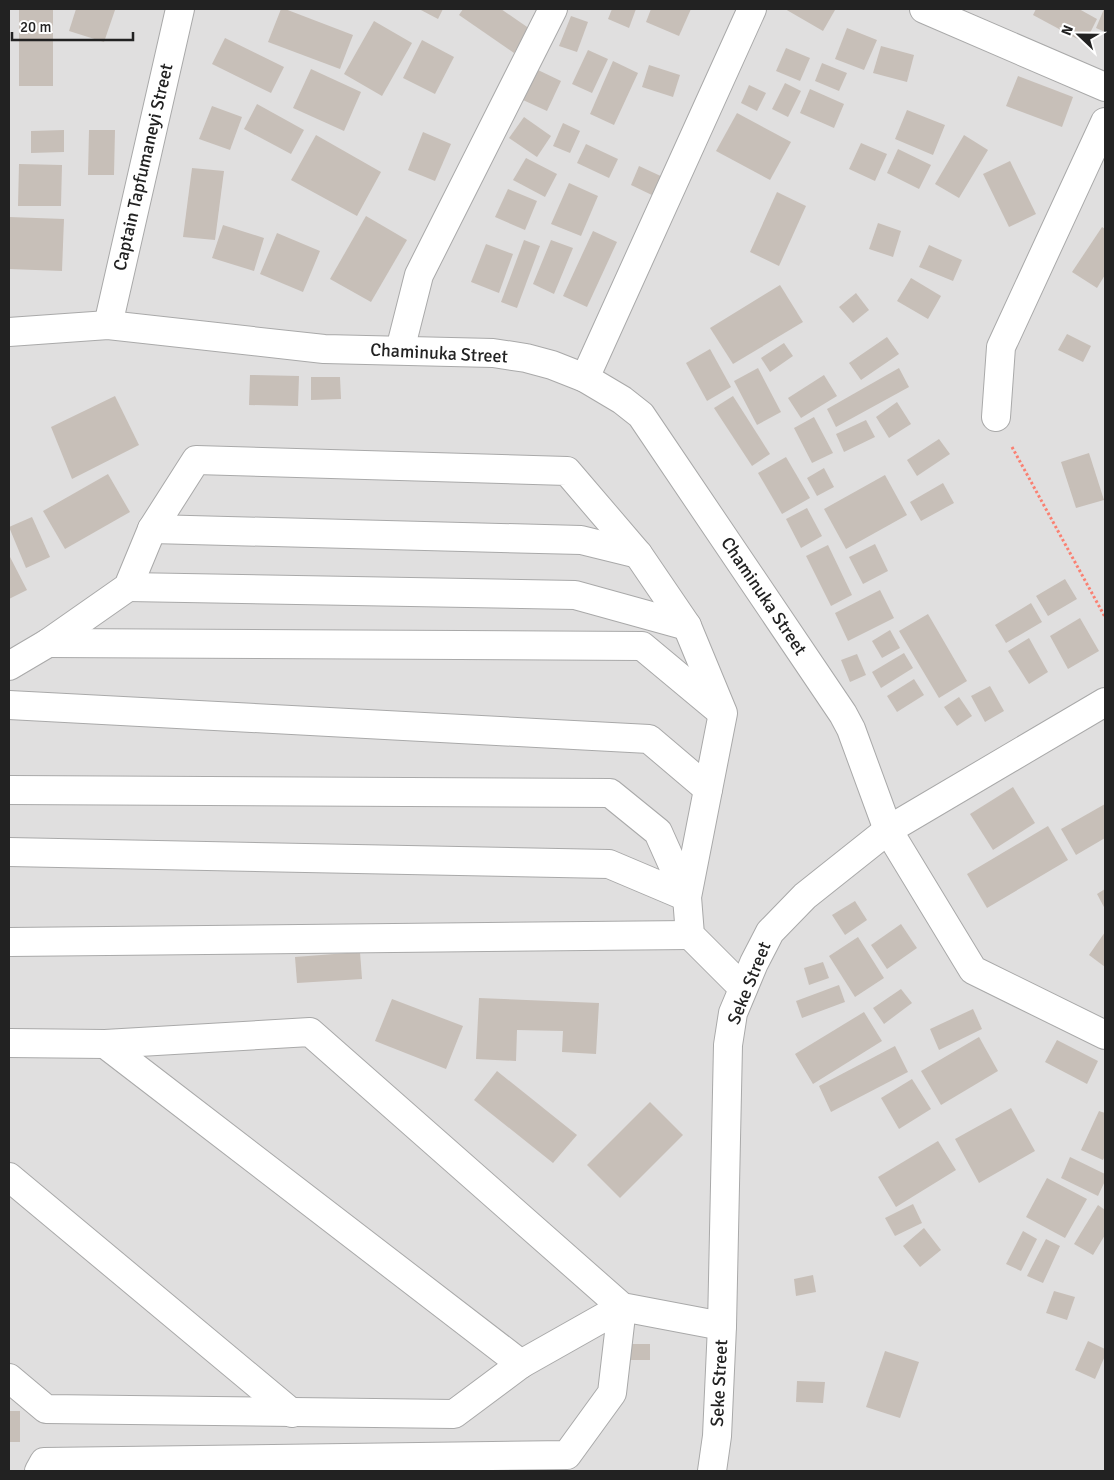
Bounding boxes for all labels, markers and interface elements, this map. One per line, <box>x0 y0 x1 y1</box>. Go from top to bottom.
scale bar <box>12 10 134 42</box>
north arrow <box>1054 10 1104 60</box>
text: 20 m <box>20 18 51 36</box>
text: N <box>1058 23 1077 38</box>
street label: Captain Tapfumaneyi Street <box>108 61 178 273</box>
street label: Chaminuka Street <box>370 338 508 368</box>
street label: Chaminuka Street <box>716 533 812 659</box>
street label: Seke Street <box>722 938 776 1028</box>
street label: Seke Street <box>706 1339 732 1427</box>

